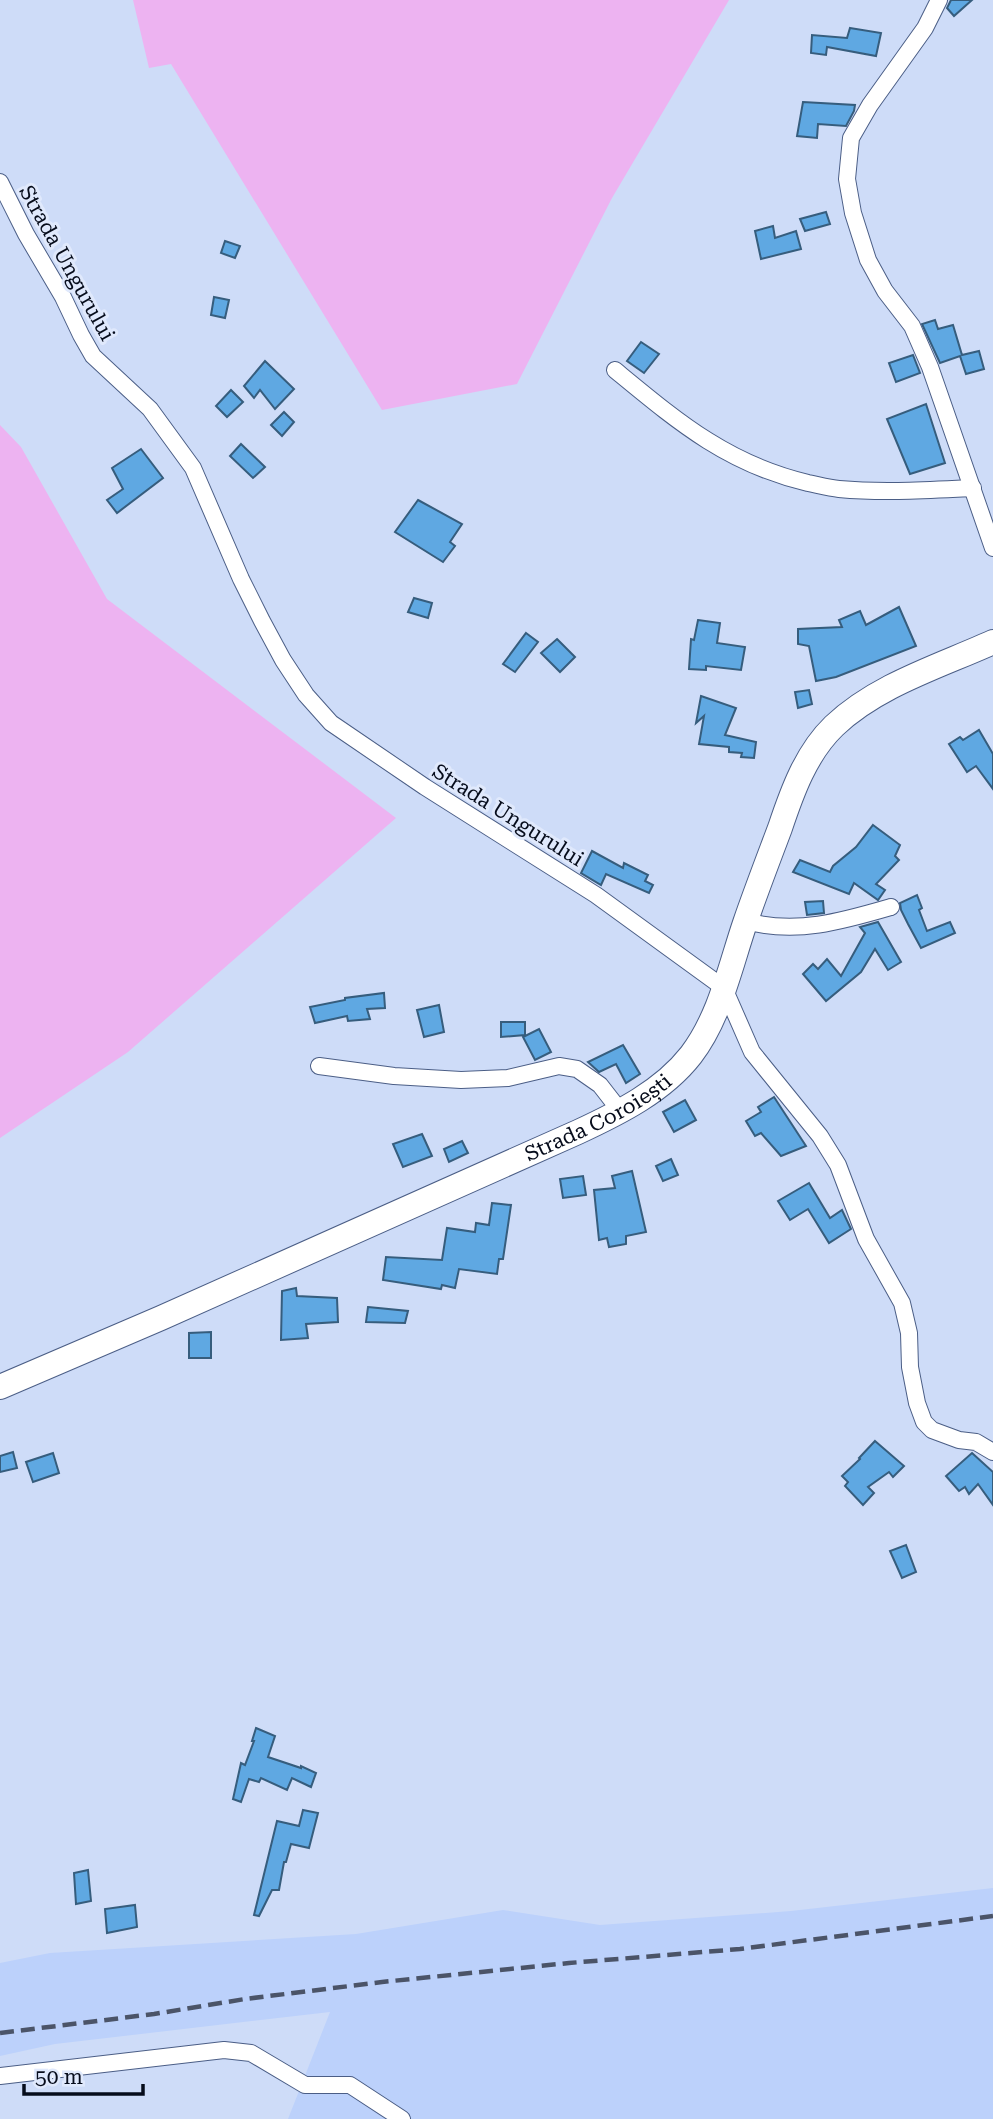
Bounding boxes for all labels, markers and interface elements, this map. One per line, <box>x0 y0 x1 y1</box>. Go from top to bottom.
street label: Strada Ungurului <box>14 181 120 345</box>
street label: Strada Ungurului <box>428 759 588 871</box>
street label: Strada Coroiești <box>521 1069 677 1166</box>
scale bar <box>24 2052 144 2096</box>
text: 50 m <box>35 2065 83 2089</box>

